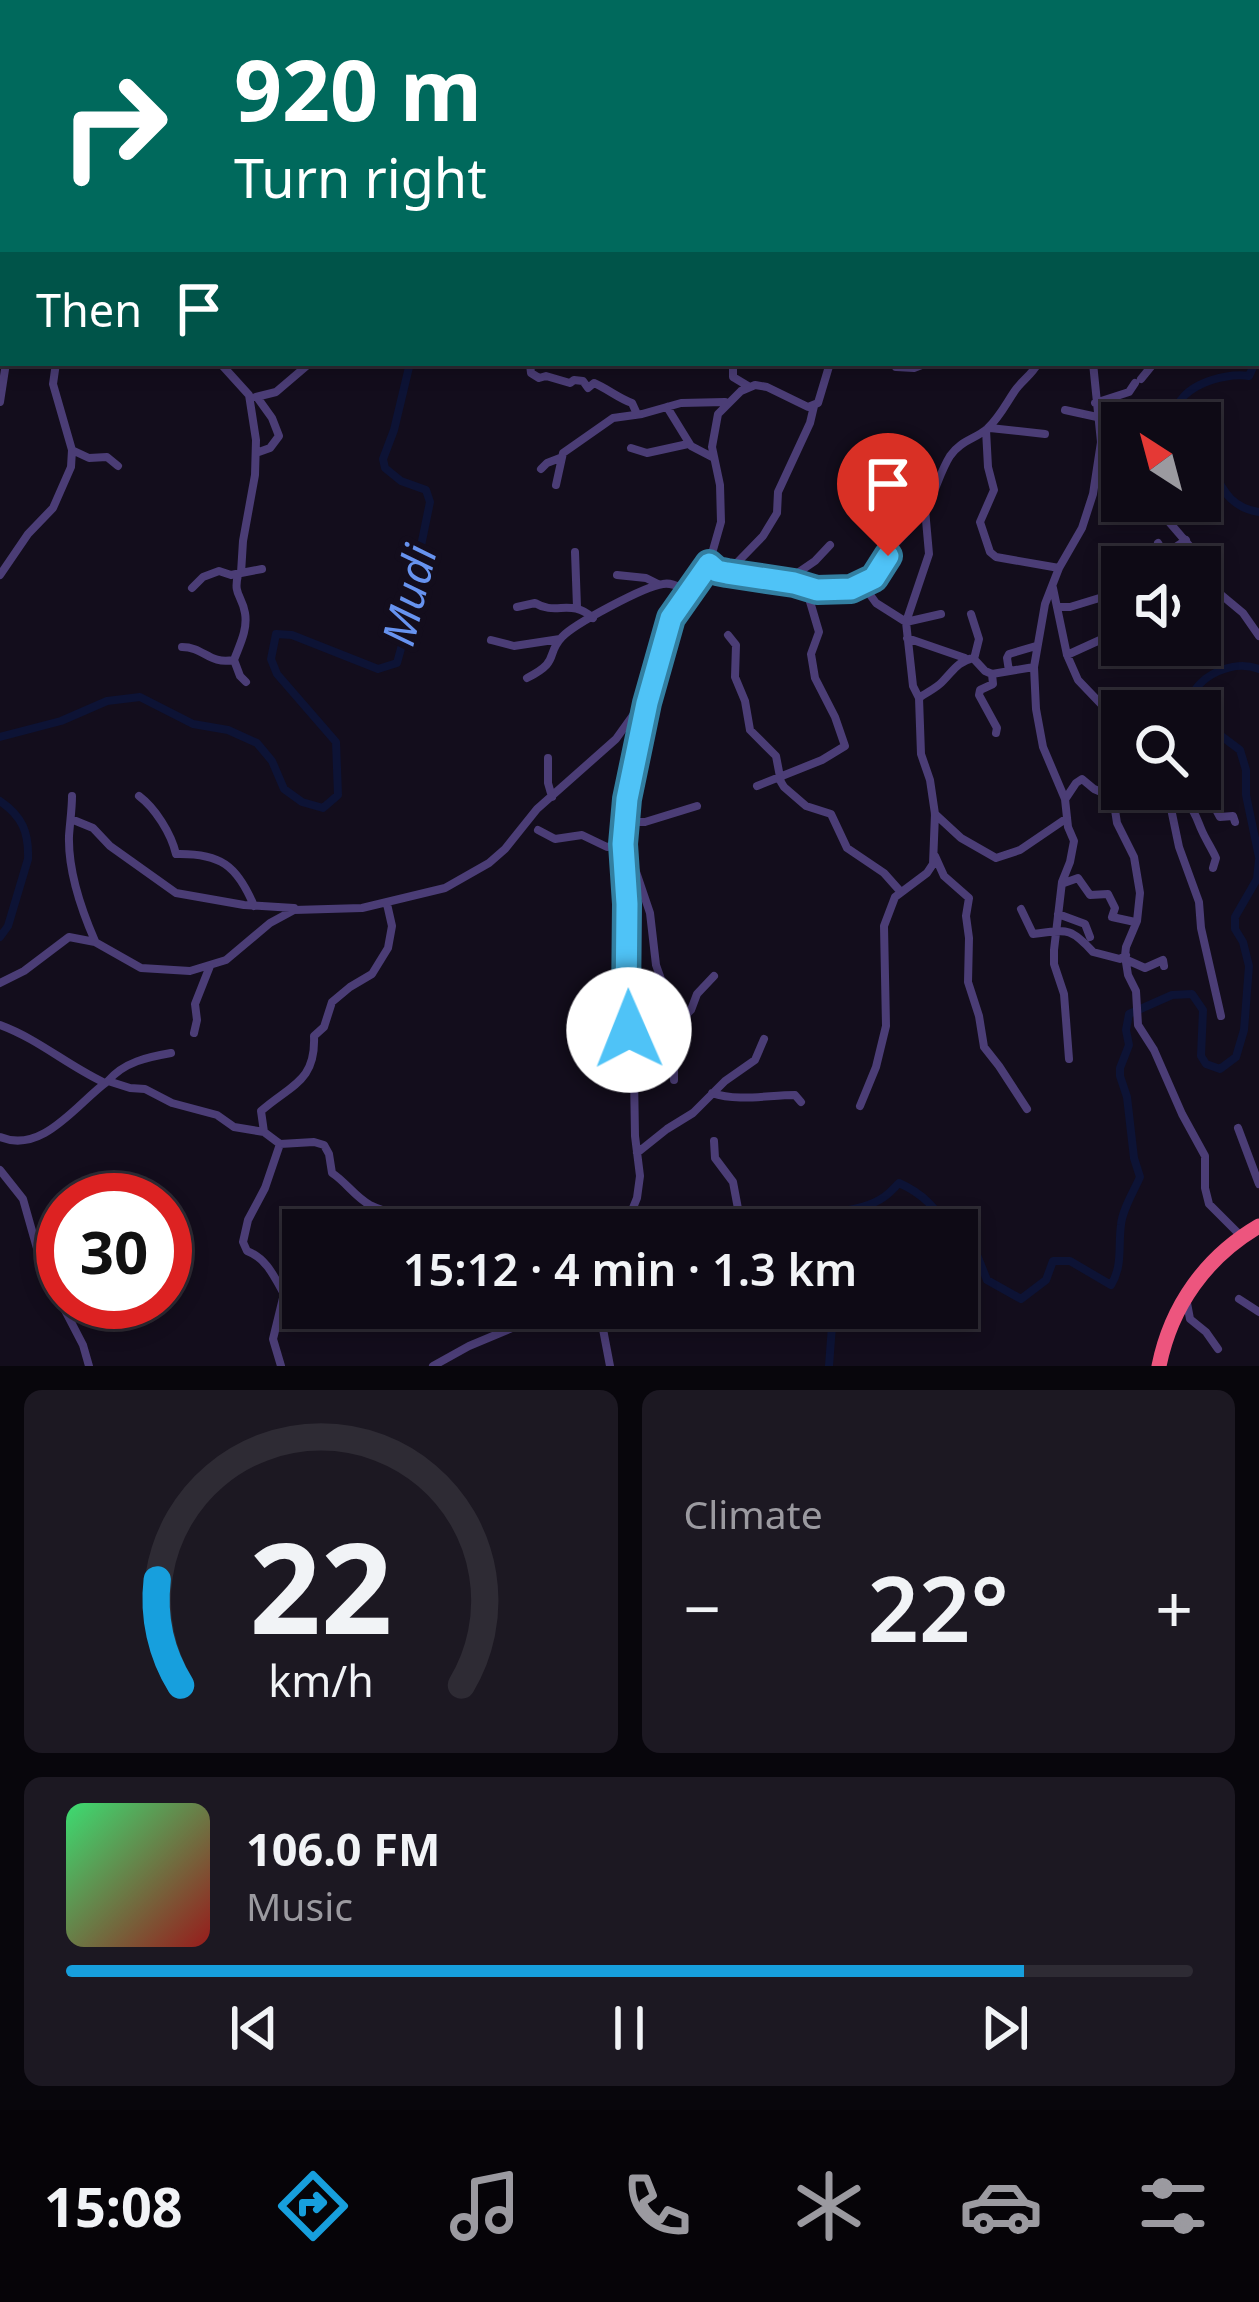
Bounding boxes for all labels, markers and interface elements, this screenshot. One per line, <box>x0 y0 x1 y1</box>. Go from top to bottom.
text: 920 m <box>234 31 482 146</box>
icon: right <box>36 48 192 204</box>
text: Turn right <box>234 140 487 214</box>
icon: arrive <box>166 276 232 342</box>
text: Then <box>36 279 142 340</box>
north arrow <box>1101 402 1221 522</box>
map controls <box>1101 402 1221 810</box>
pin <box>837 433 939 556</box>
icon: arrive <box>855 451 921 517</box>
water label: Mudi <box>366 537 450 652</box>
button: sound <box>1101 546 1221 666</box>
button: search <box>1101 690 1221 810</box>
position arrow <box>566 967 692 1093</box>
speed limit sign: 30 <box>36 1173 192 1329</box>
text: 15:12 · 4 min · 1.3 km <box>403 1238 857 1299</box>
text: Climate <box>684 1487 823 1540</box>
text: 22 <box>249 1501 392 1671</box>
text: 22° <box>868 1546 1009 1668</box>
text: − <box>684 1562 721 1652</box>
text: + <box>1155 1562 1193 1652</box>
text: km/h <box>268 1650 373 1709</box>
text: 106.0 FM <box>246 1818 440 1879</box>
text: Music <box>246 1879 353 1932</box>
icon: previous <box>221 1995 287 2061</box>
icon: pause <box>596 1995 662 2061</box>
icon: next <box>972 1995 1038 2061</box>
icon: directions <box>271 2164 355 2248</box>
icon: music <box>443 2164 527 2248</box>
icon: phone <box>615 2164 699 2248</box>
icon: climate <box>787 2164 871 2248</box>
icon: car <box>959 2164 1043 2248</box>
icon: filters <box>1131 2164 1215 2248</box>
text: 15:08 <box>44 2169 183 2243</box>

